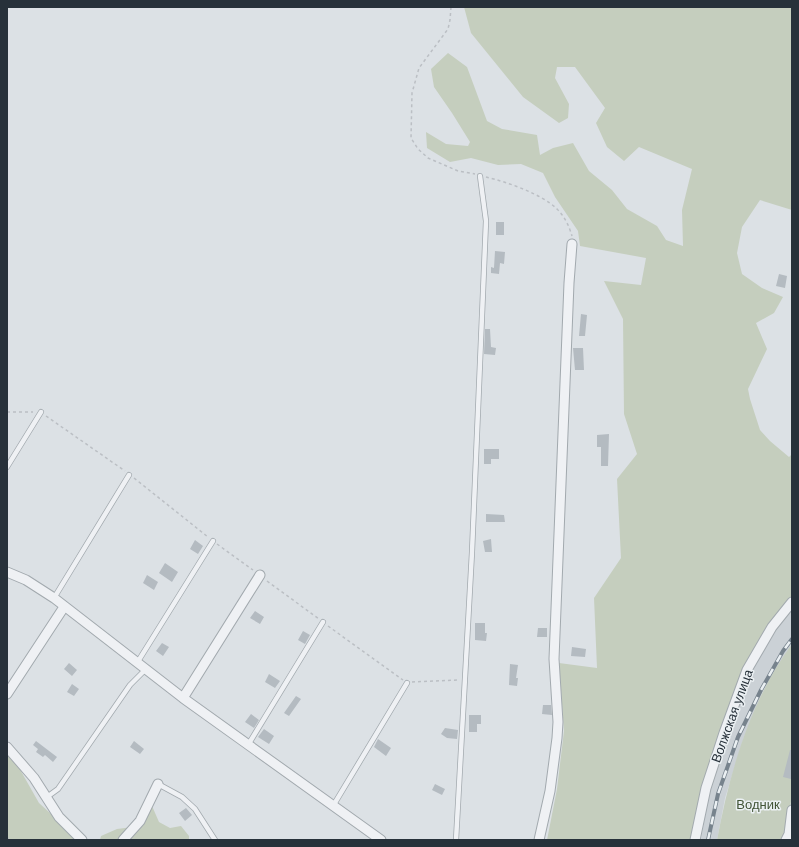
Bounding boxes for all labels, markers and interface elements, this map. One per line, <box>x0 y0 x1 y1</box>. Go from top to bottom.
street label: Волжская улица <box>708 667 756 765</box>
park label: Водник <box>736 797 780 812</box>

